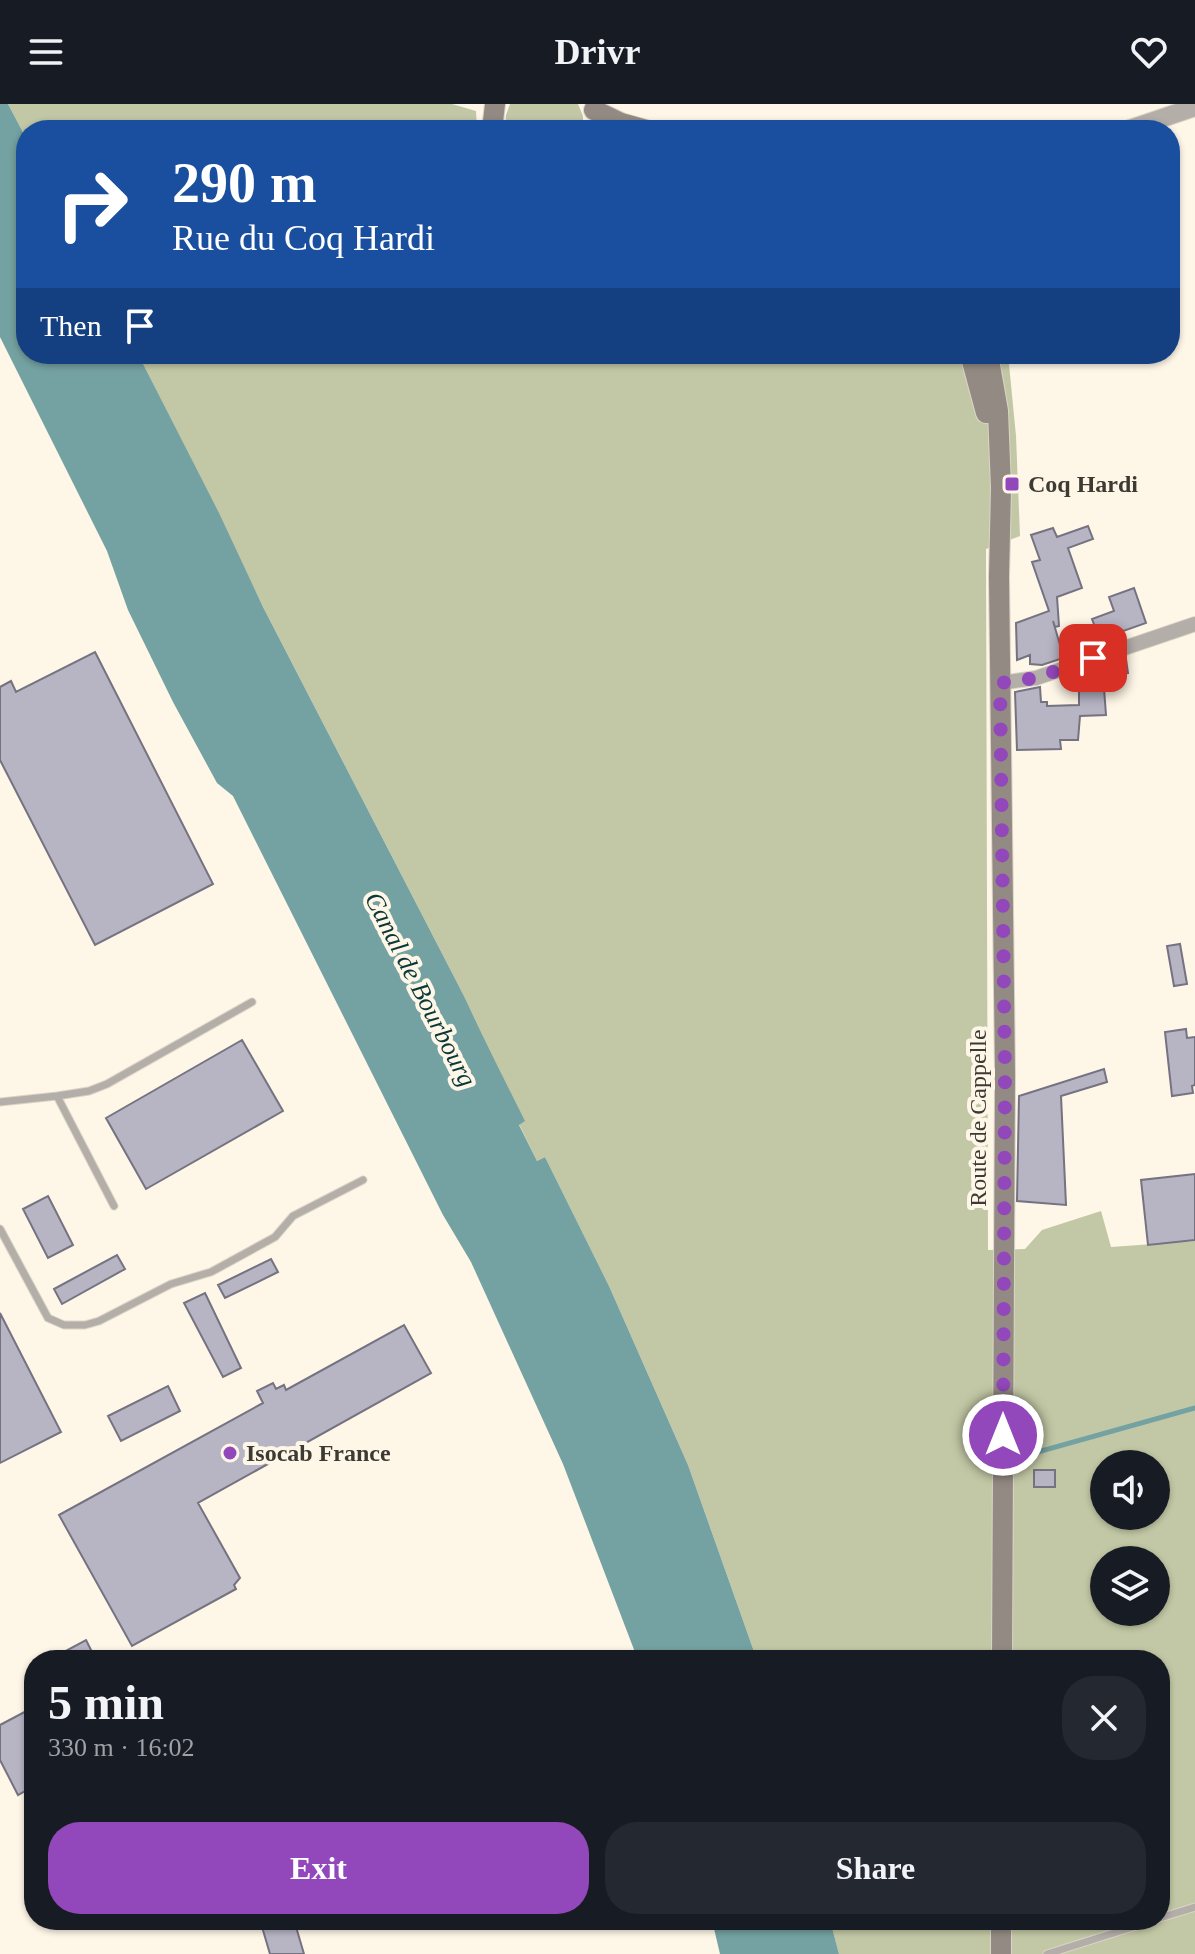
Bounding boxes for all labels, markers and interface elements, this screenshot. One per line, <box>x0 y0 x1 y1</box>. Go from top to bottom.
icon: menu <box>24 30 68 74</box>
icon: heart <box>1127 30 1171 74</box>
text: Drivr <box>555 32 640 72</box>
icon: right <box>40 152 144 256</box>
text: 290 m <box>172 152 317 214</box>
text: Rue du Coq Hardi <box>172 218 435 258</box>
icon: arrive <box>118 304 162 348</box>
text: Then <box>40 309 102 342</box>
place label: Coq Hardi <box>1028 471 1138 497</box>
marker: Coq Hardi <box>1003 475 1021 493</box>
pin <box>1059 624 1127 692</box>
icon: arrive <box>1071 636 1115 680</box>
water label: Canal de Bourbourg <box>359 887 482 1091</box>
street label: Route de Cappelle <box>965 1029 991 1207</box>
position arrow <box>961 1393 1045 1477</box>
place label: Isocab France <box>246 1440 391 1466</box>
marker: Isocab France <box>221 1444 239 1462</box>
map controls <box>1090 1450 1170 1626</box>
button: sound <box>1090 1450 1170 1530</box>
button: layers <box>1090 1546 1170 1626</box>
text: 5 min <box>48 1676 164 1729</box>
button: close <box>1062 1676 1146 1760</box>
text: 330 m · 16:02 <box>48 1733 195 1762</box>
button: Exit <box>48 1822 589 1914</box>
button: Share <box>605 1822 1146 1914</box>

